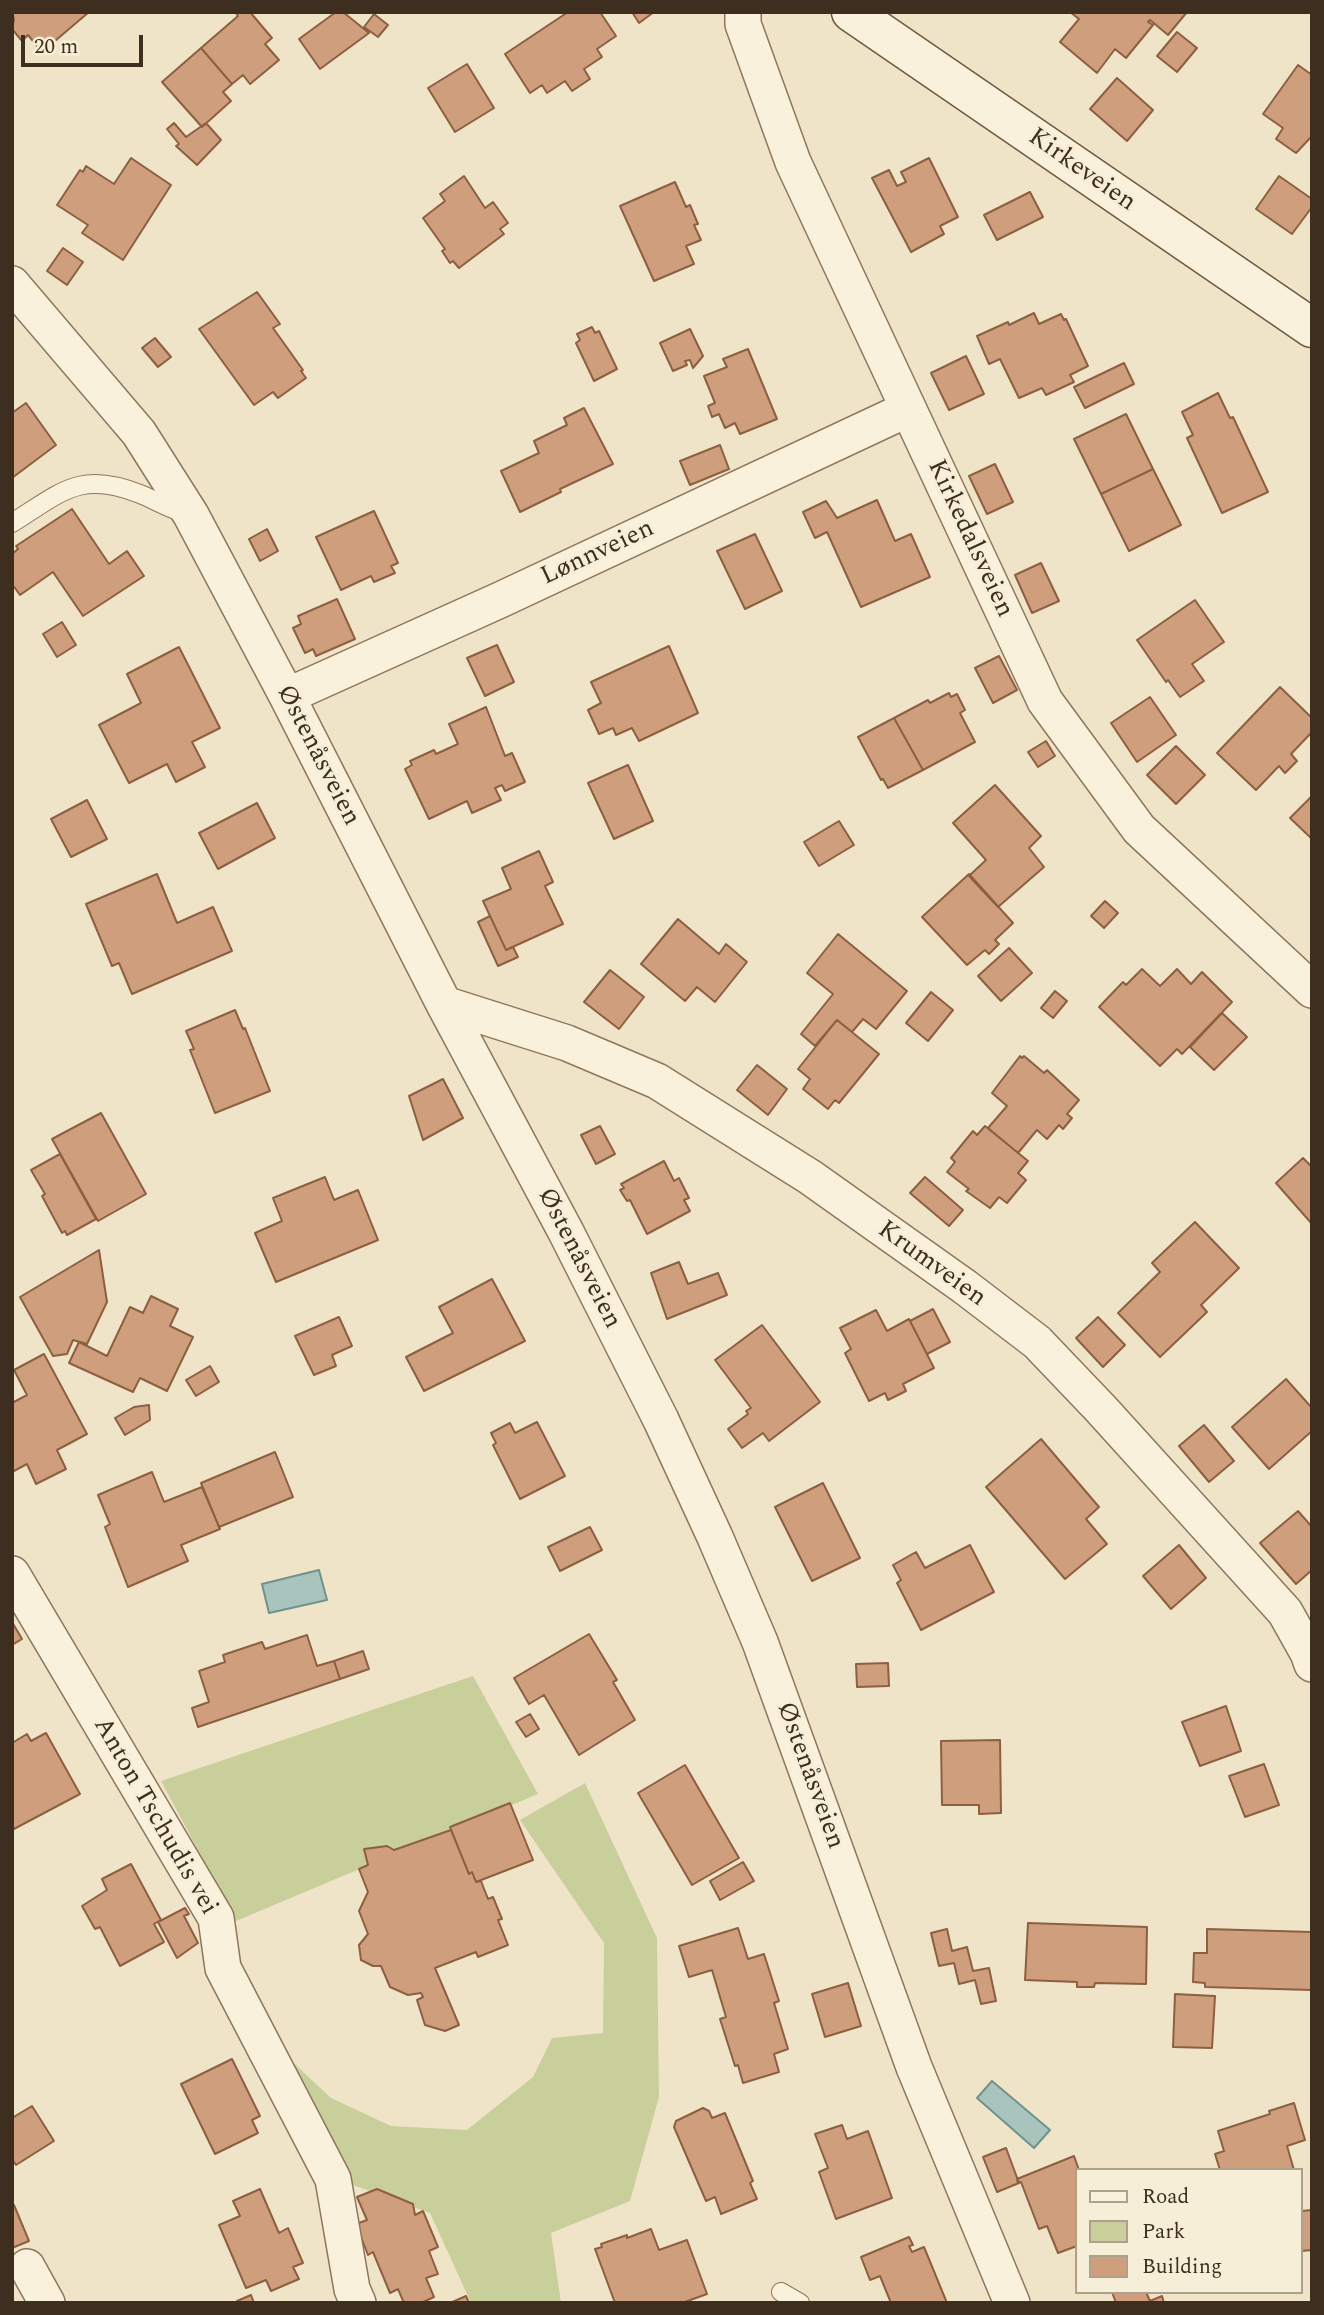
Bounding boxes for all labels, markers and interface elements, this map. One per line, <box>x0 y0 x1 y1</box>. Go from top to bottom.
scale bar <box>24 21 147 65</box>
text: 20 m <box>34 31 78 63</box>
street label: Kirkeveien <box>1021 123 1141 219</box>
street label: Kirkedalsveien <box>919 455 1019 623</box>
street label: Lønnveien <box>536 514 660 594</box>
street label: Østenåsveien <box>268 680 366 832</box>
street label: Østenåsveien <box>529 1183 627 1335</box>
street label: Krumveien <box>871 1215 991 1315</box>
street label: Østenåsveien <box>768 1698 850 1854</box>
street label: Anton Tschudis vei <box>85 1713 223 1921</box>
legend <box>1076 2168 1303 2294</box>
text: Road <box>1142 2181 1189 2213</box>
text: Park <box>1142 2216 1185 2248</box>
text: Building <box>1142 2251 1222 2283</box>

